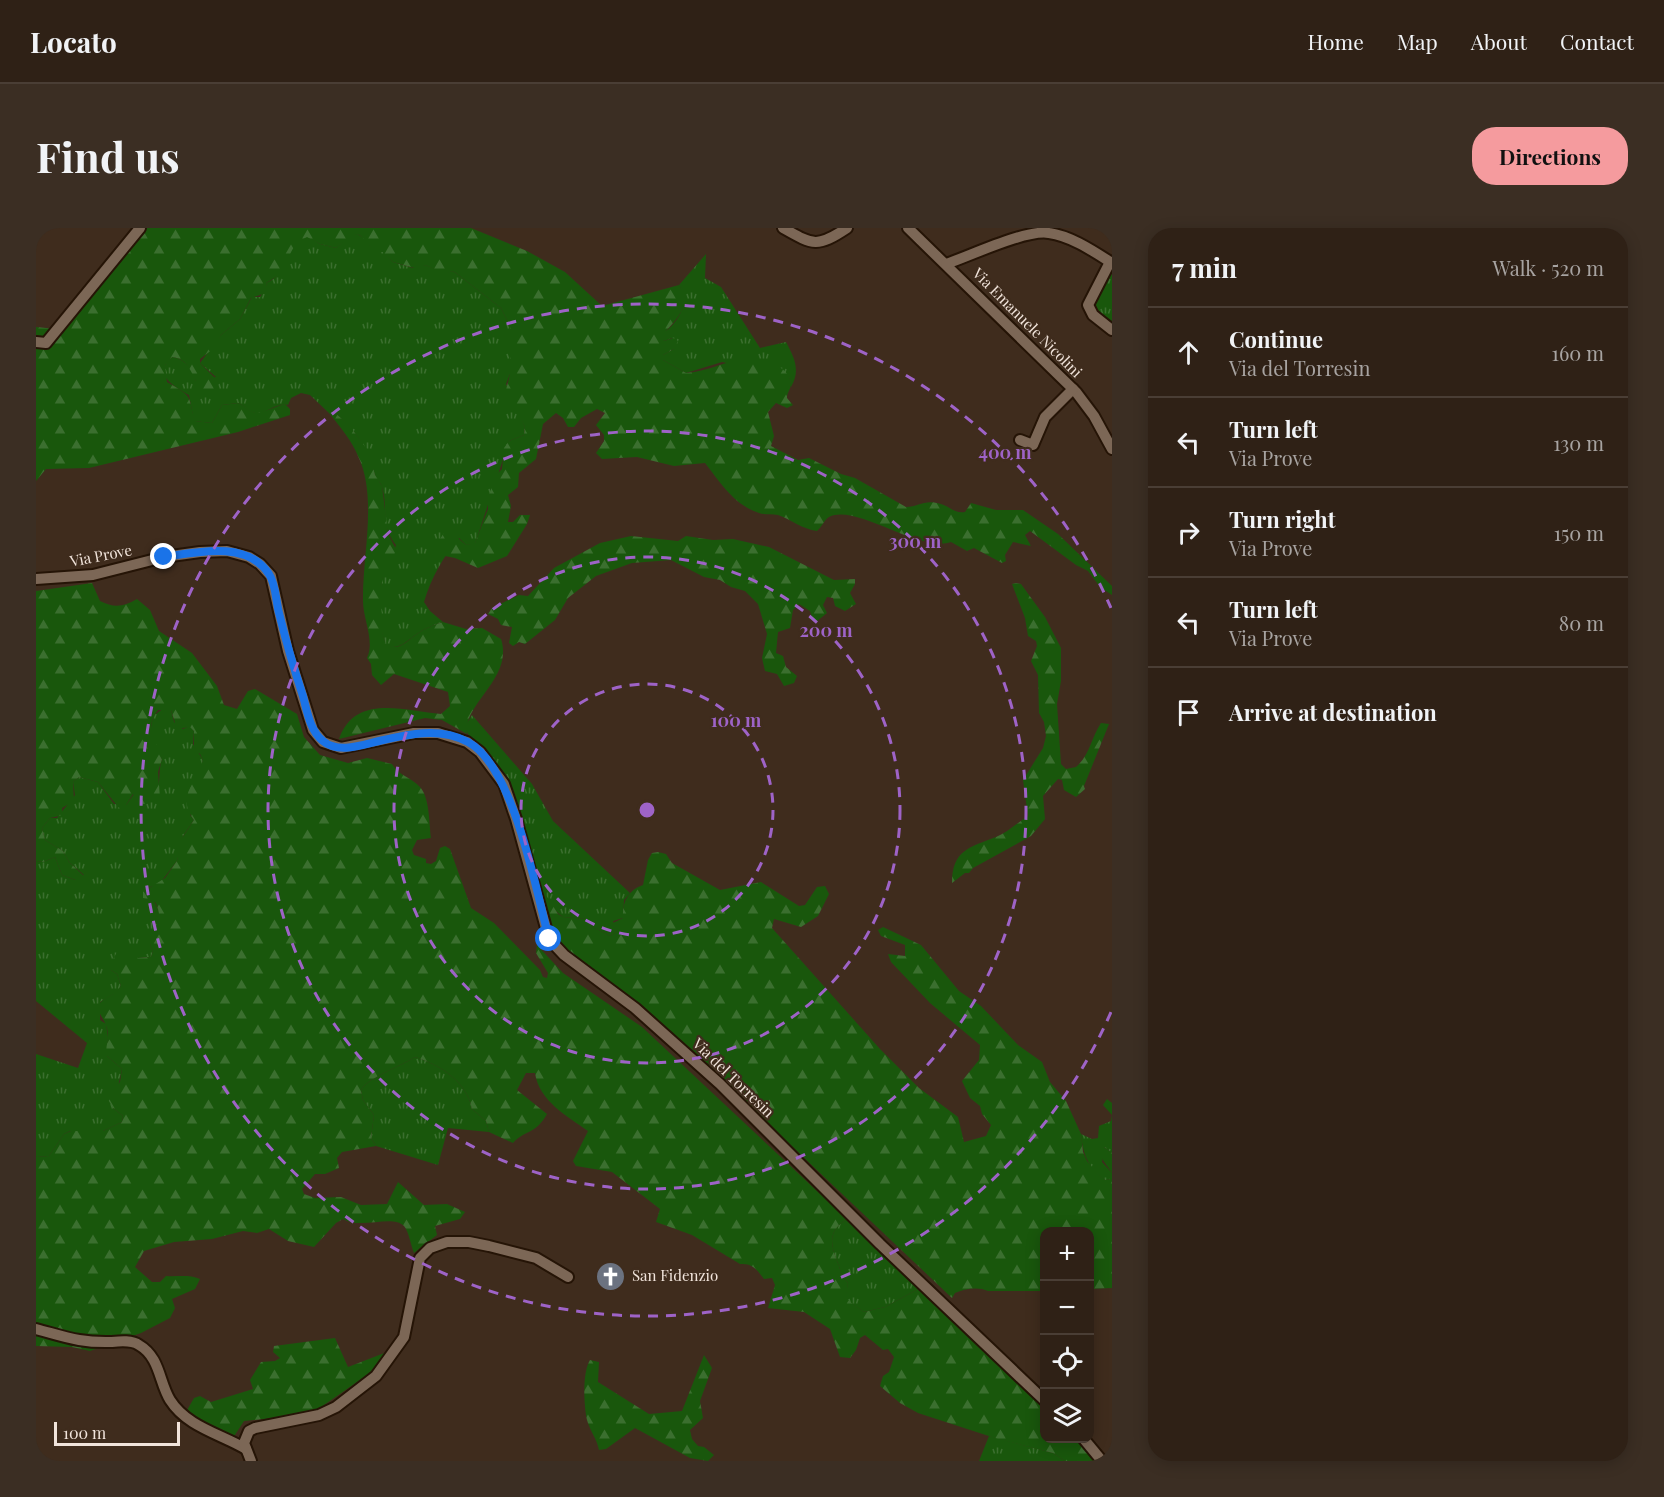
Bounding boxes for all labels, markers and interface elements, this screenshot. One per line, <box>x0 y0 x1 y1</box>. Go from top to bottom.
text: Locato <box>30 23 117 60</box>
text: Home <box>1308 27 1364 55</box>
text: Map <box>1397 27 1438 55</box>
text: About <box>1471 27 1527 55</box>
text: Contact <box>1560 27 1634 55</box>
button: Directions <box>1472 127 1628 185</box>
text: Find us <box>36 128 180 184</box>
text: 7 min <box>1172 250 1237 285</box>
text: Walk · 520 m <box>1493 254 1604 281</box>
street label: Via Emanuele Nicolini <box>968 262 1087 382</box>
text: Continue <box>1229 324 1323 354</box>
icon: ahead <box>1172 336 1205 369</box>
text: 160 m <box>1552 339 1604 366</box>
text: Via del Torresin <box>1229 354 1370 381</box>
text: Turn left <box>1229 414 1318 444</box>
icon: left <box>1172 426 1205 459</box>
text: 130 m <box>1553 429 1604 456</box>
text: 400 m <box>978 440 1032 464</box>
text: Via Prove <box>1229 444 1312 471</box>
text: Turn right <box>1229 504 1335 534</box>
icon: right <box>1172 516 1205 549</box>
text: 150 m <box>1554 519 1604 546</box>
text: 300 m <box>889 529 942 553</box>
text: Via Prove <box>1229 534 1312 561</box>
street label: Via Prove <box>67 539 133 571</box>
route end <box>150 543 176 569</box>
text: Turn left <box>1229 594 1318 624</box>
icon: left <box>1172 606 1205 639</box>
text: 80 m <box>1559 609 1604 636</box>
text: 200 m <box>799 618 853 642</box>
text: Via Prove <box>1229 624 1312 651</box>
icon: arrive <box>1172 696 1205 729</box>
text: Arrive at destination <box>1229 697 1437 727</box>
text: 100 m <box>711 708 762 732</box>
centre of rings <box>637 800 657 820</box>
route start <box>535 925 561 951</box>
street label: Via del Torresin <box>688 1033 779 1121</box>
map controls <box>1040 1227 1094 1443</box>
button: + <box>1040 1227 1094 1281</box>
church icon: San Fidenzio <box>595 1260 627 1292</box>
place label: San Fidenzio <box>632 1265 718 1285</box>
button: − <box>1040 1281 1094 1335</box>
button: locate <box>1040 1335 1094 1389</box>
button: layers <box>1040 1389 1094 1443</box>
scale bar <box>54 1419 180 1446</box>
text: 100 m <box>63 1422 106 1443</box>

